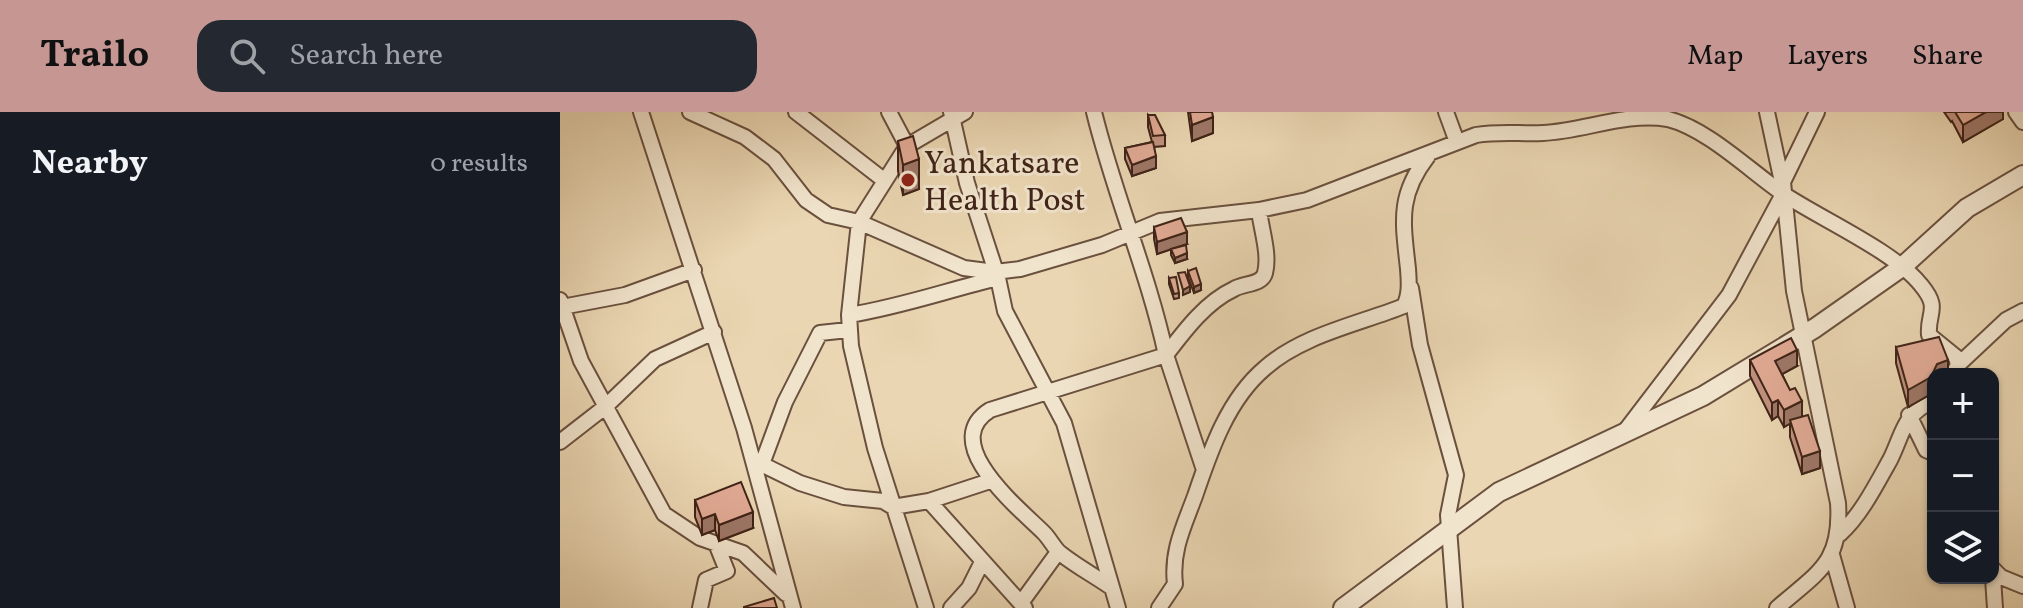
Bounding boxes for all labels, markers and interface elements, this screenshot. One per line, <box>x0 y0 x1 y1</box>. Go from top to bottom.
search box <box>197 20 757 92</box>
text: Trailo <box>40 30 149 83</box>
icon: search <box>225 34 269 78</box>
text: Search here <box>289 35 443 77</box>
text: Map <box>1687 37 1743 76</box>
text: Layers <box>1787 37 1868 76</box>
text: Share <box>1912 37 1983 76</box>
text: Nearby <box>32 141 148 188</box>
place label: Yankatsare Health Post <box>924 143 1085 224</box>
text: 0 results <box>430 146 528 182</box>
marker: Yankatsare Health Post <box>899 171 917 189</box>
map controls <box>1927 368 1999 584</box>
button: + <box>1927 368 1999 440</box>
button: − <box>1927 440 1999 512</box>
button: layers <box>1927 512 1999 584</box>

